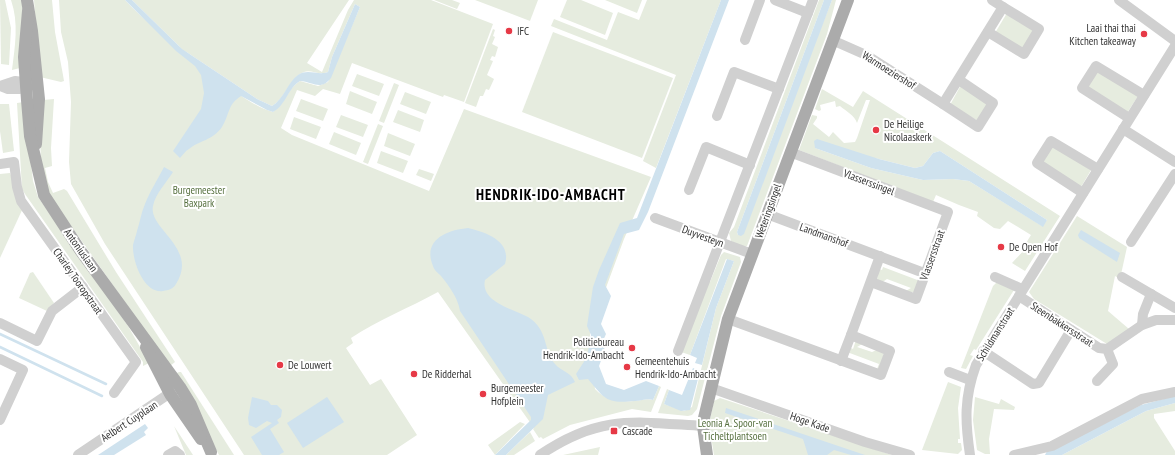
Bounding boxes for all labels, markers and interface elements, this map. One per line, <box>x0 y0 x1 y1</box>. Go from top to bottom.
place label: Laai thai thai Kitchen takeaway <box>1069 21 1137 48</box>
place label: IFC <box>517 24 529 38</box>
marker: IFC <box>504 26 514 36</box>
marker: Laai thai thai Kitchen takeaway <box>1139 29 1149 39</box>
street label: Warmoeziershof <box>860 48 919 93</box>
place label: De Heilige Nicolaaskerk <box>884 117 933 144</box>
marker: De Heilige Nicolaaskerk <box>871 125 881 135</box>
street label: Vlasserssingel <box>841 166 897 198</box>
street label: Weteringsingel <box>752 182 784 240</box>
park label: Burgemeester Baxpark <box>173 183 225 210</box>
district label: HENDRIK-IDO-AMBACHT <box>476 185 626 204</box>
street label: Landmanshof <box>798 220 851 251</box>
street label: Duyvesteyn <box>680 222 726 250</box>
street label: Antoniuslaan <box>61 226 101 274</box>
street label: Vlassersstraat <box>916 228 948 283</box>
place label: De Open Hof <box>1009 240 1059 254</box>
marker: De Open Hof <box>996 242 1006 252</box>
street label: Charley Tooropstraat <box>50 245 106 317</box>
street label: Steenbakkersstraat <box>1028 299 1096 349</box>
street label: Schildmanstraat <box>973 304 1017 364</box>
place label: Politiebureau Hendrik-Ido-Ambacht <box>543 335 624 362</box>
marker: Politiebureau Hendrik-Ido-Ambacht <box>627 343 637 353</box>
place label: Gemeentehuis Hendrik-Ido-Ambacht <box>635 354 716 381</box>
place label: De Louwert <box>288 358 332 372</box>
marker: De Louwert <box>275 360 285 370</box>
marker: Gemeentehuis Hendrik-Ido-Ambacht <box>622 362 632 372</box>
place label: De Ridderhal <box>422 367 472 381</box>
marker: De Ridderhal <box>409 369 419 379</box>
place label: Burgemeester Hofplein <box>491 381 544 408</box>
marker: Burgemeester Hofplein <box>478 389 488 399</box>
street label: Aelbert Cuyplaan <box>98 397 160 445</box>
street label: Hoge Kade <box>788 409 832 435</box>
park label: Leonia A. Spoor-van Ticheltplantsoen <box>698 416 772 443</box>
place label: Cascade <box>622 424 653 438</box>
marker: Cascade <box>609 426 619 436</box>

